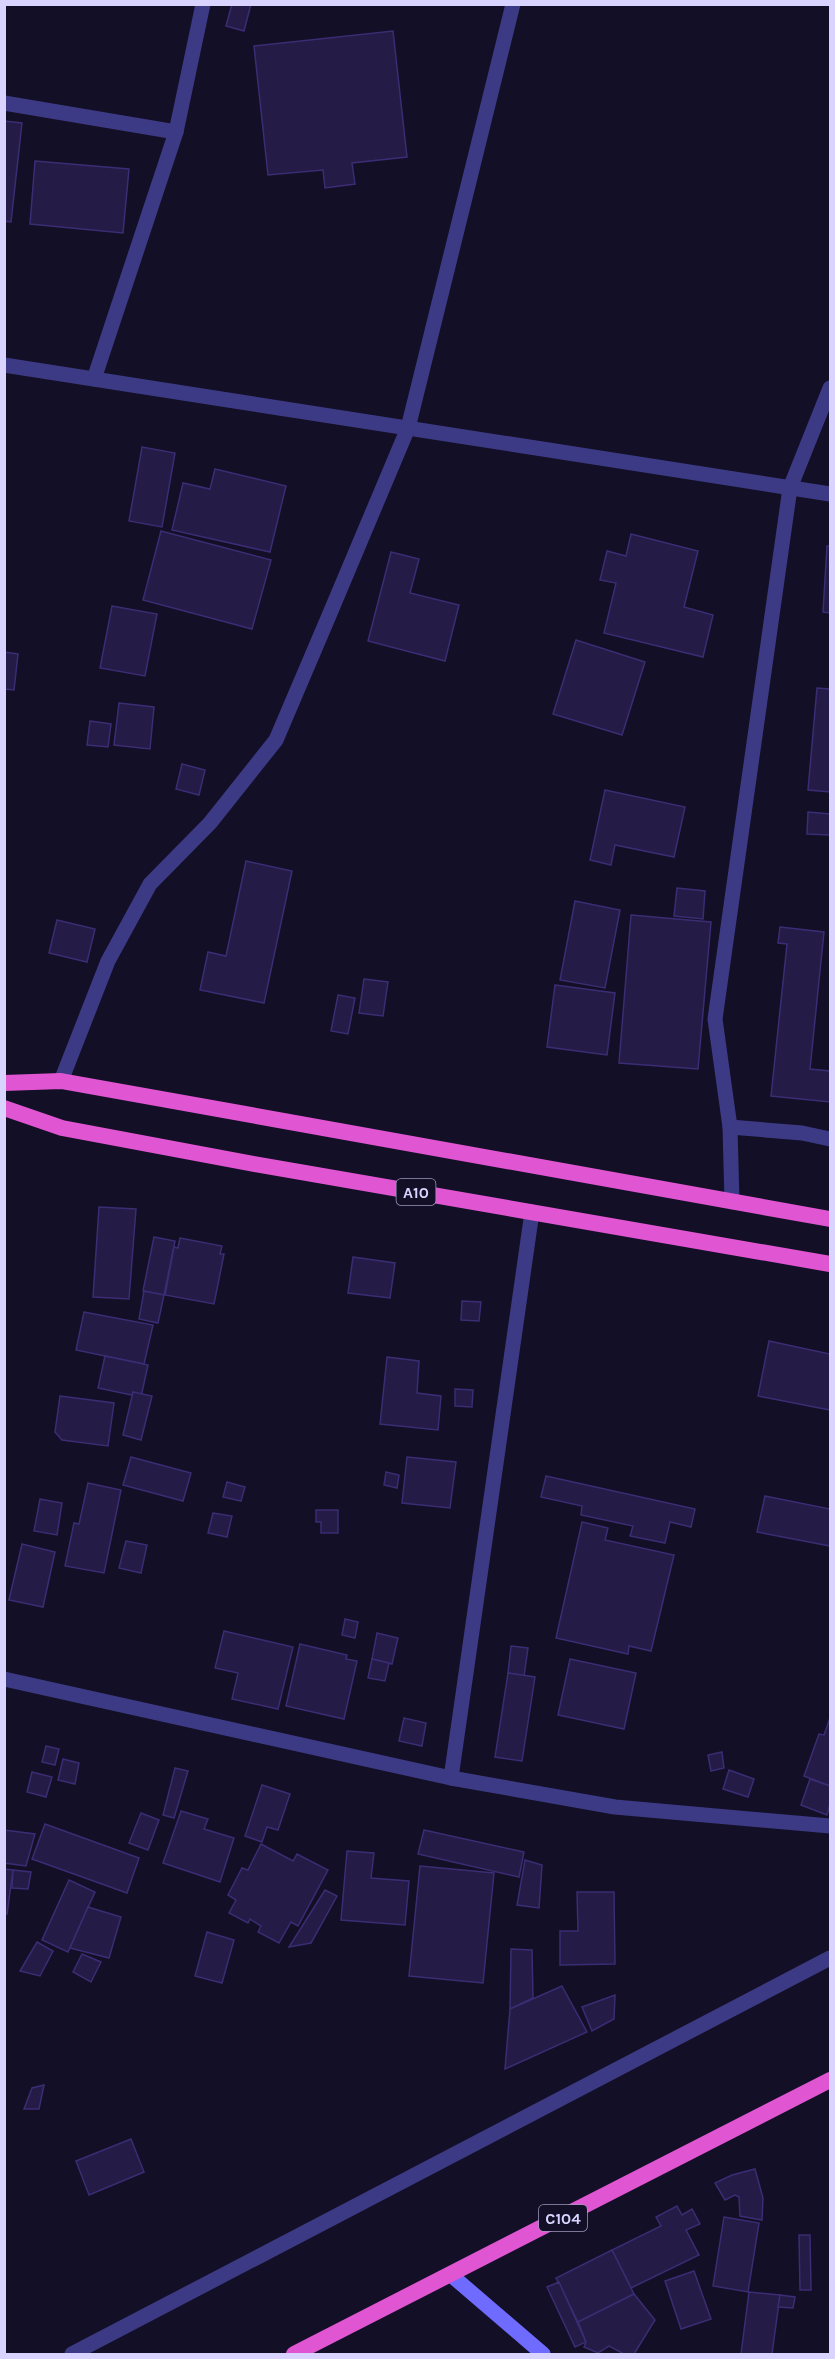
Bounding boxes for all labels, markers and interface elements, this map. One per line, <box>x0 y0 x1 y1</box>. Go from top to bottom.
road number: A10 <box>396 1179 436 1205</box>
road number: C104 <box>539 2205 587 2231</box>

